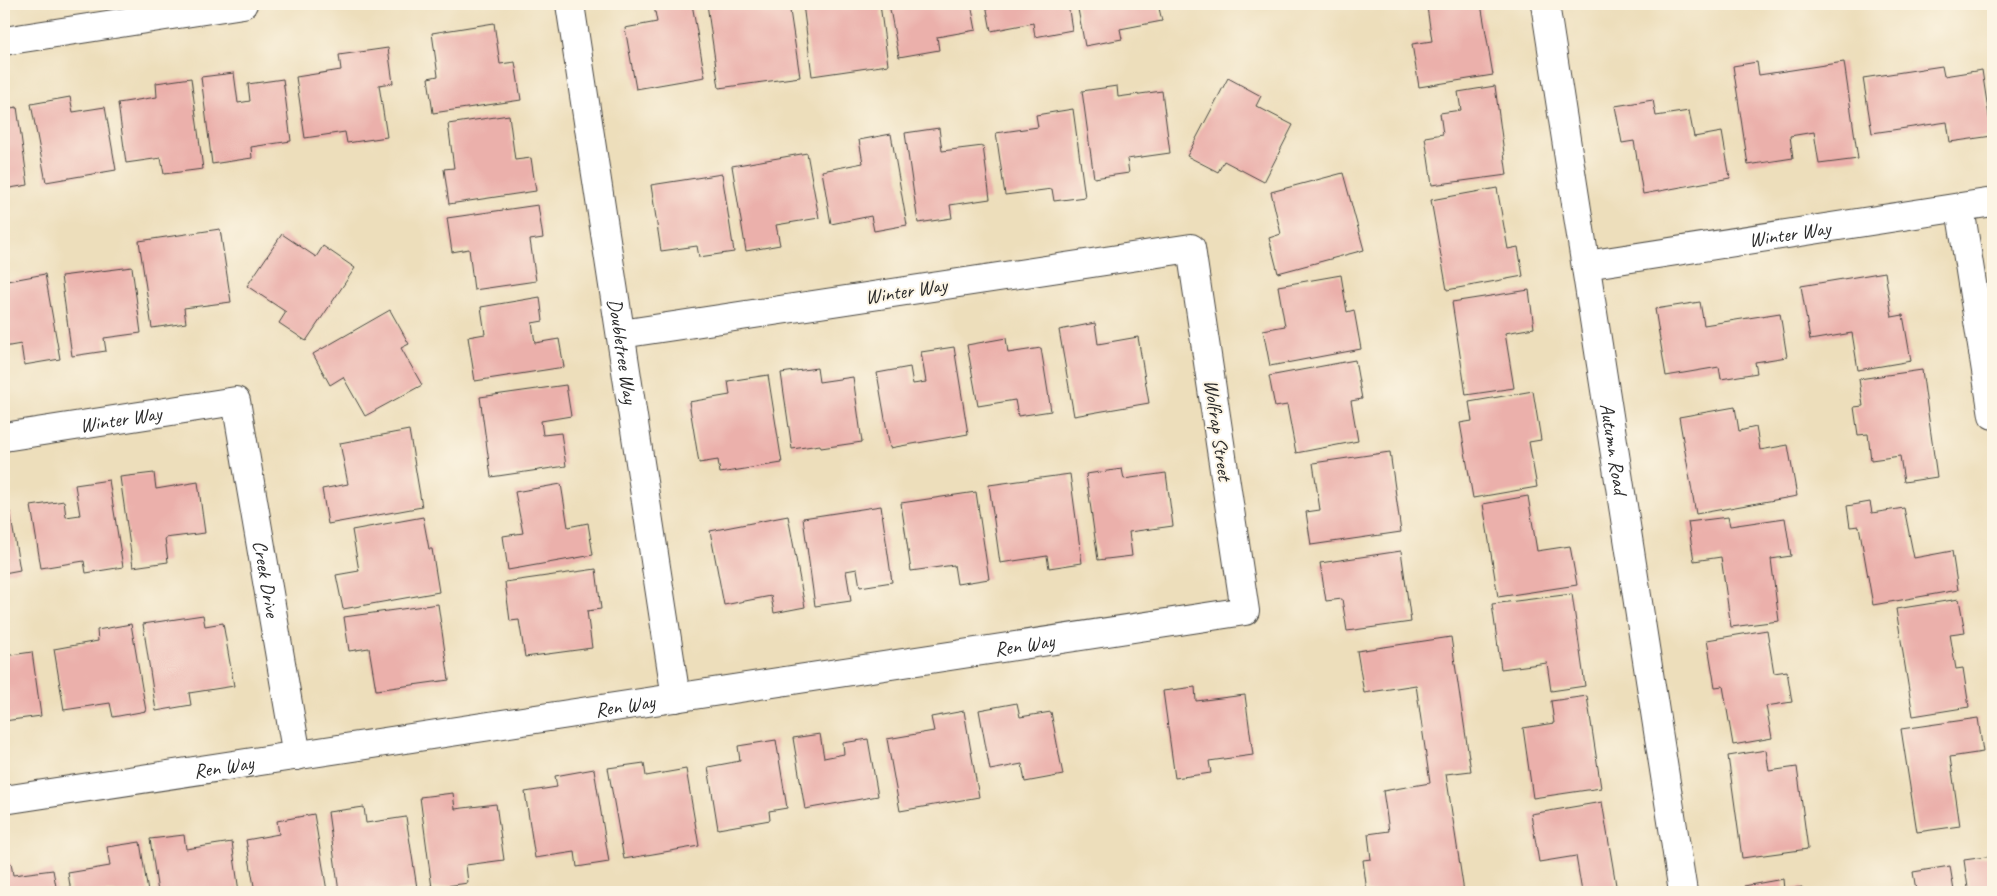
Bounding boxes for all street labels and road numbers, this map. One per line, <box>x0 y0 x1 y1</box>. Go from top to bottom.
street label: Winter Way <box>1747 215 1834 252</box>
street label: Winter Way <box>863 272 951 310</box>
street label: Doubletree Way <box>603 297 644 406</box>
street label: Wolfrap Street <box>1199 378 1238 484</box>
street label: Winter Way <box>78 400 165 438</box>
street label: Autumn Road <box>1595 401 1634 499</box>
street label: Creek Drive <box>248 538 286 620</box>
street label: Ren Way <box>993 628 1057 662</box>
street label: Ren Way <box>593 688 658 722</box>
street label: Ren Way <box>192 750 256 783</box>

